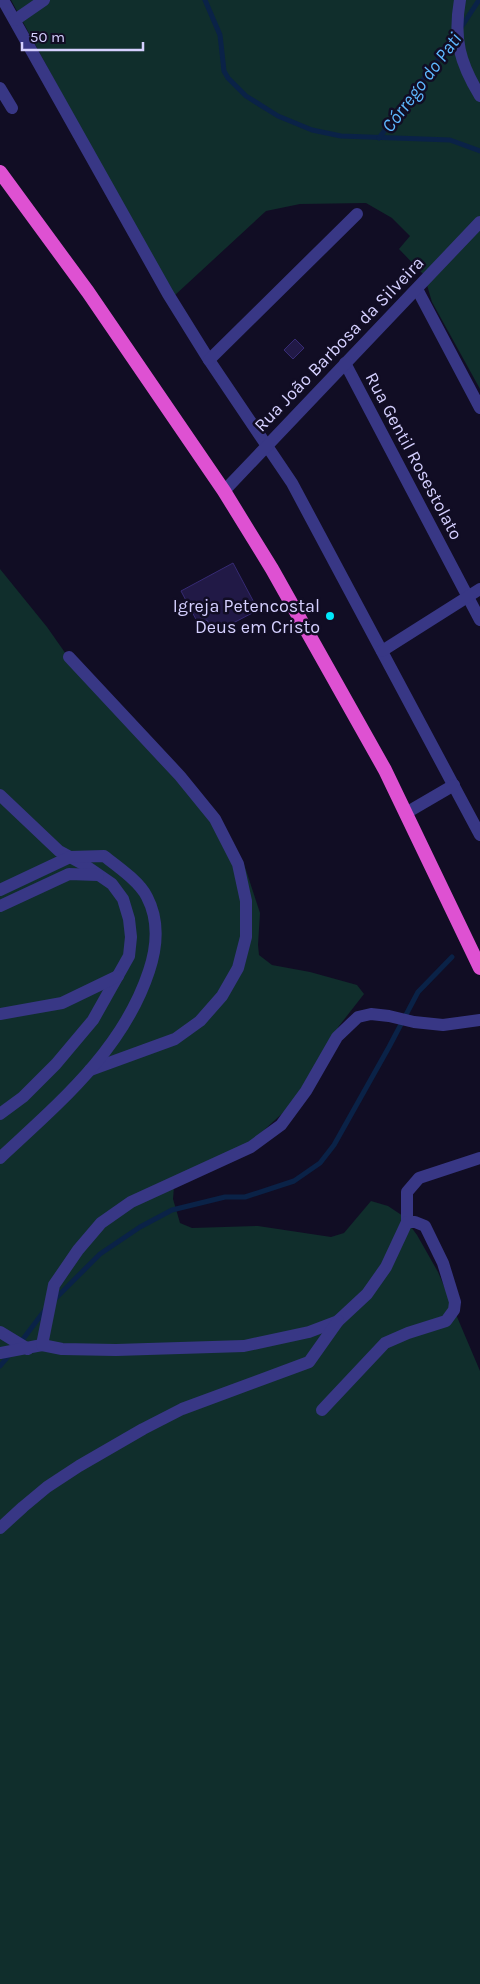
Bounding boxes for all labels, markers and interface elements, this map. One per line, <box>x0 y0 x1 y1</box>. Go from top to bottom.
scale bar <box>22 20 144 52</box>
text: 50 m <box>30 28 65 46</box>
water label: Córrego do Pati <box>377 29 466 137</box>
street label: Rua João Barbosa da Silveira <box>249 252 429 436</box>
street label: Rua Gentil Rosestolato <box>361 369 467 543</box>
place label: Igreja Petencostal Deus em Cristo <box>173 595 320 638</box>
marker: Igreja Petencostal Deus em Cristo <box>324 610 336 622</box>

